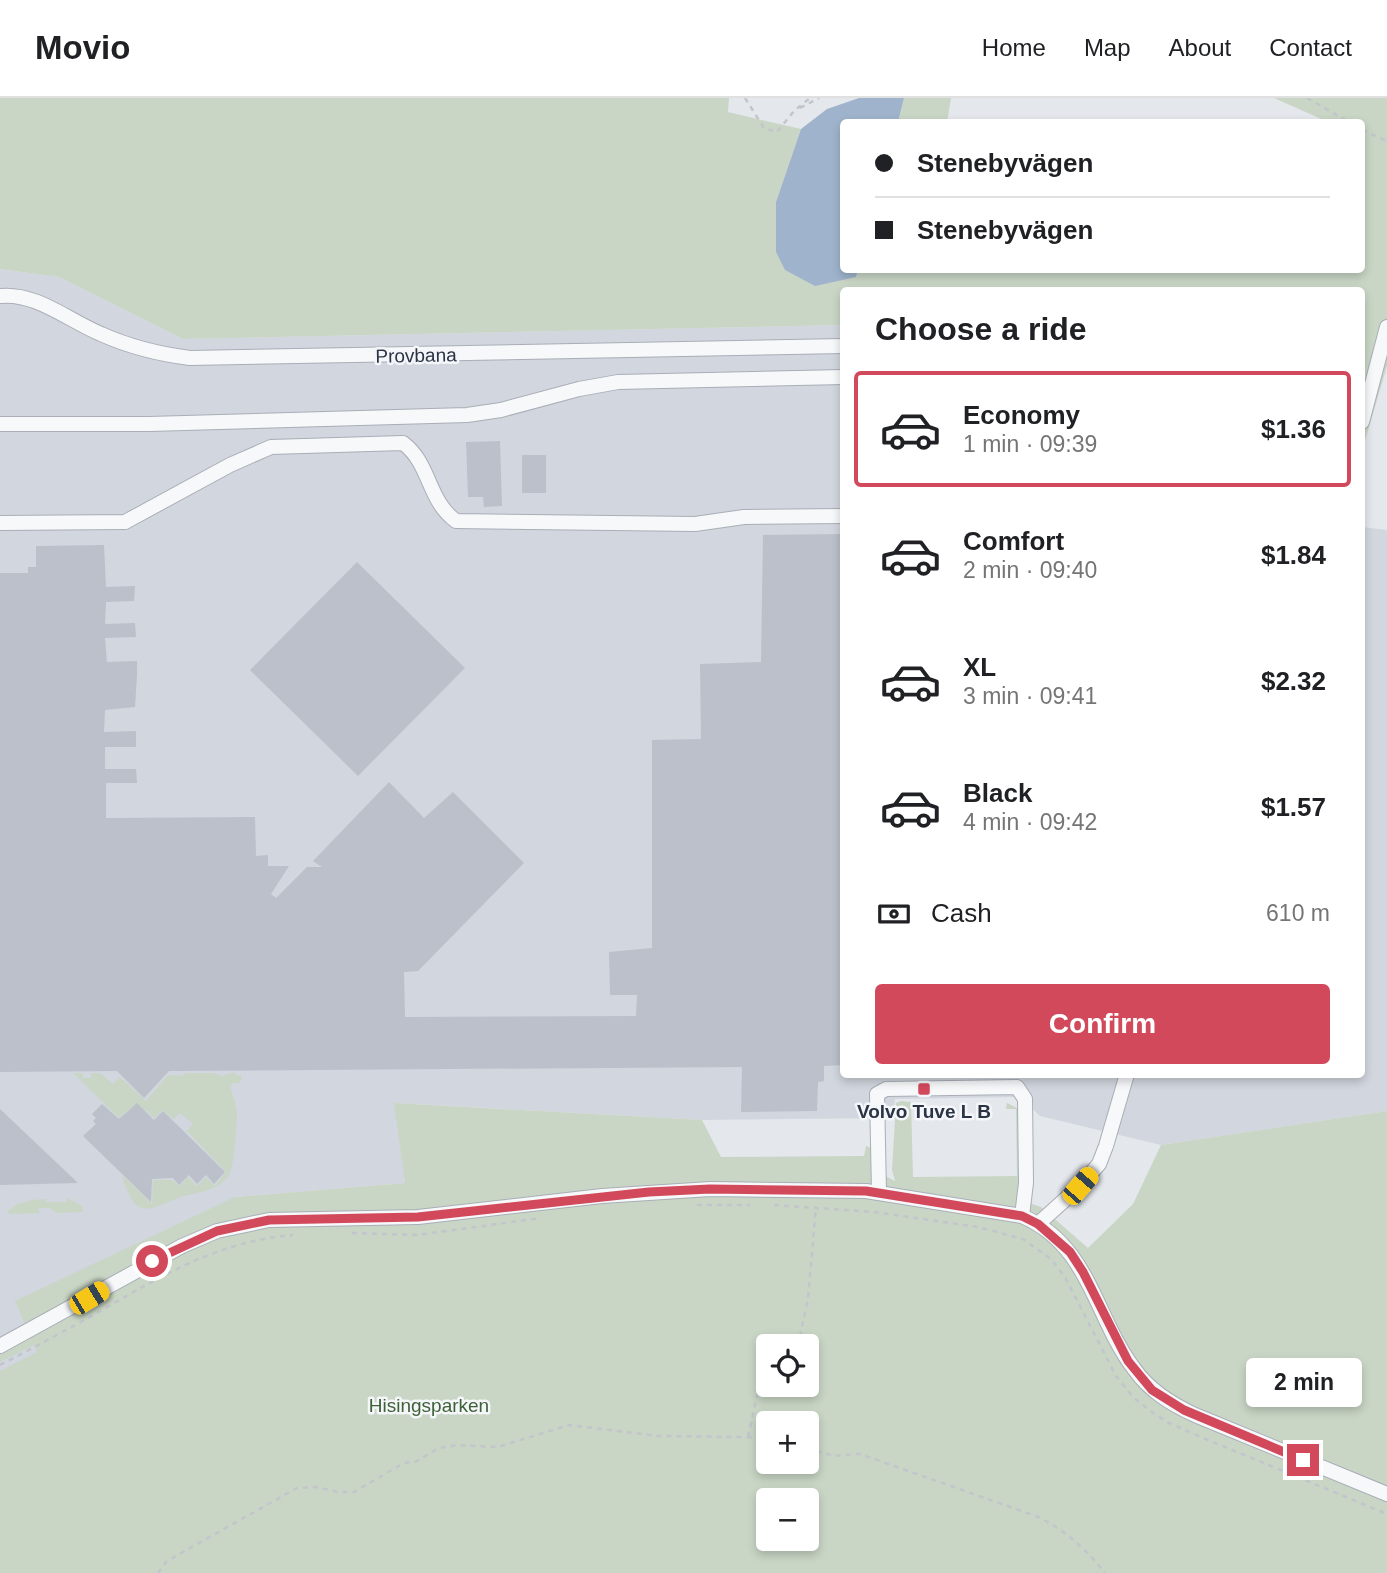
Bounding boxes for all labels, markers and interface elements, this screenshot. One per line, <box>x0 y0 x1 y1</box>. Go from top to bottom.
text: Movio <box>35 29 130 66</box>
text: Home <box>982 34 1046 61</box>
text: Map <box>1084 34 1131 61</box>
text: About <box>1169 34 1231 61</box>
text: Contact <box>1269 34 1352 61</box>
text: Stenebyvägen <box>917 148 1093 178</box>
text: Stenebyvägen <box>917 215 1093 245</box>
text: Choose a ride <box>875 311 1087 347</box>
street label: Provbana <box>375 344 457 367</box>
icon: car <box>879 398 942 461</box>
text: Economy <box>963 400 1080 430</box>
text: $1.36 <box>1261 414 1326 444</box>
text: 1 min · 09:39 <box>963 431 1097 457</box>
icon: car <box>879 524 942 587</box>
text: Comfort <box>963 526 1064 556</box>
text: $1.84 <box>1261 540 1326 570</box>
text: 2 min · 09:40 <box>963 557 1097 583</box>
icon: car <box>879 650 942 713</box>
text: XL <box>963 652 996 682</box>
text: $2.32 <box>1261 666 1326 696</box>
text: 3 min · 09:41 <box>963 683 1097 709</box>
icon: car <box>879 776 942 839</box>
text: Black <box>963 778 1032 808</box>
text: $1.57 <box>1261 792 1326 822</box>
text: 4 min · 09:42 <box>963 809 1097 835</box>
icon: cash <box>875 895 913 933</box>
text: Cash <box>931 898 992 928</box>
text: 610 m <box>1266 900 1330 926</box>
button: Confirm <box>875 984 1330 1064</box>
marker: Volvo Tuve L B <box>916 1081 932 1097</box>
place label: Volvo Tuve L B <box>857 1101 991 1122</box>
car <box>1059 1163 1102 1209</box>
route start <box>136 1245 168 1277</box>
car <box>66 1278 113 1318</box>
map controls <box>756 1334 819 1551</box>
button: locate <box>756 1334 819 1397</box>
callout: 2 min <box>1245 1358 1361 1408</box>
text: 2 min <box>1274 1369 1334 1395</box>
park label: Hisingsparken <box>369 1395 489 1416</box>
button: + <box>756 1411 819 1474</box>
route end <box>1287 1444 1319 1476</box>
button: − <box>756 1488 819 1551</box>

